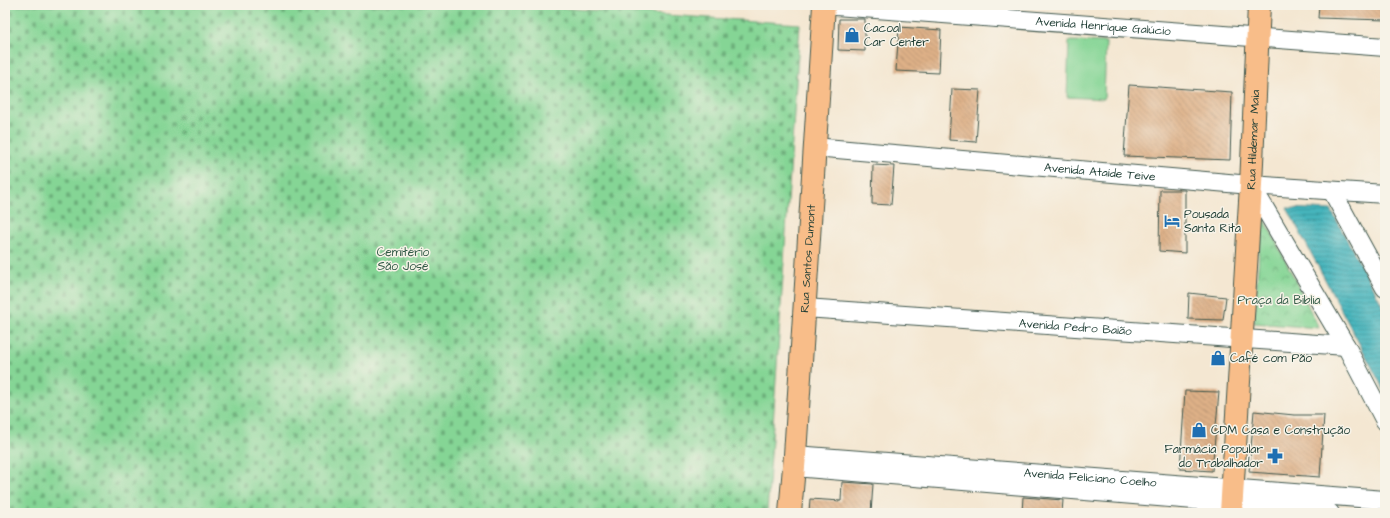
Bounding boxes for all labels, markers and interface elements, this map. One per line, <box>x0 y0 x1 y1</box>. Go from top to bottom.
street label: Avenida Henrique Galúcio <box>1035 13 1172 40</box>
place label: Cacoal Car Center <box>864 20 929 51</box>
shop icon: Cacoal Car Center <box>843 26 861 44</box>
street label: Rua Hildemar Maia <box>1243 89 1264 190</box>
street label: Avenida Ataíde Teive <box>1043 159 1157 186</box>
street label: Rua Santos Dumont <box>796 204 820 313</box>
place label: Pousada Santa Rita <box>1184 206 1241 237</box>
hotel icon: Pousada Santa Rita <box>1163 212 1181 230</box>
park label: Cemitério São José <box>377 244 430 275</box>
park label: Praça da Biblia <box>1238 292 1320 309</box>
street label: Avenida Pedro Baião <box>1018 315 1133 340</box>
shop icon: Café com Pão <box>1209 349 1227 367</box>
place label: Café com Pão <box>1230 350 1312 367</box>
shop icon: CDM Casa e Construção <box>1190 421 1208 439</box>
place label: CDM Casa e Construção <box>1211 422 1350 439</box>
place label: Farmácia Popular do Trabalhador <box>1164 441 1263 472</box>
pharmacy icon: Farmácia Popular do Trabalhador <box>1266 447 1284 465</box>
street label: Avenida Feliciano Coelho <box>1023 464 1157 492</box>

